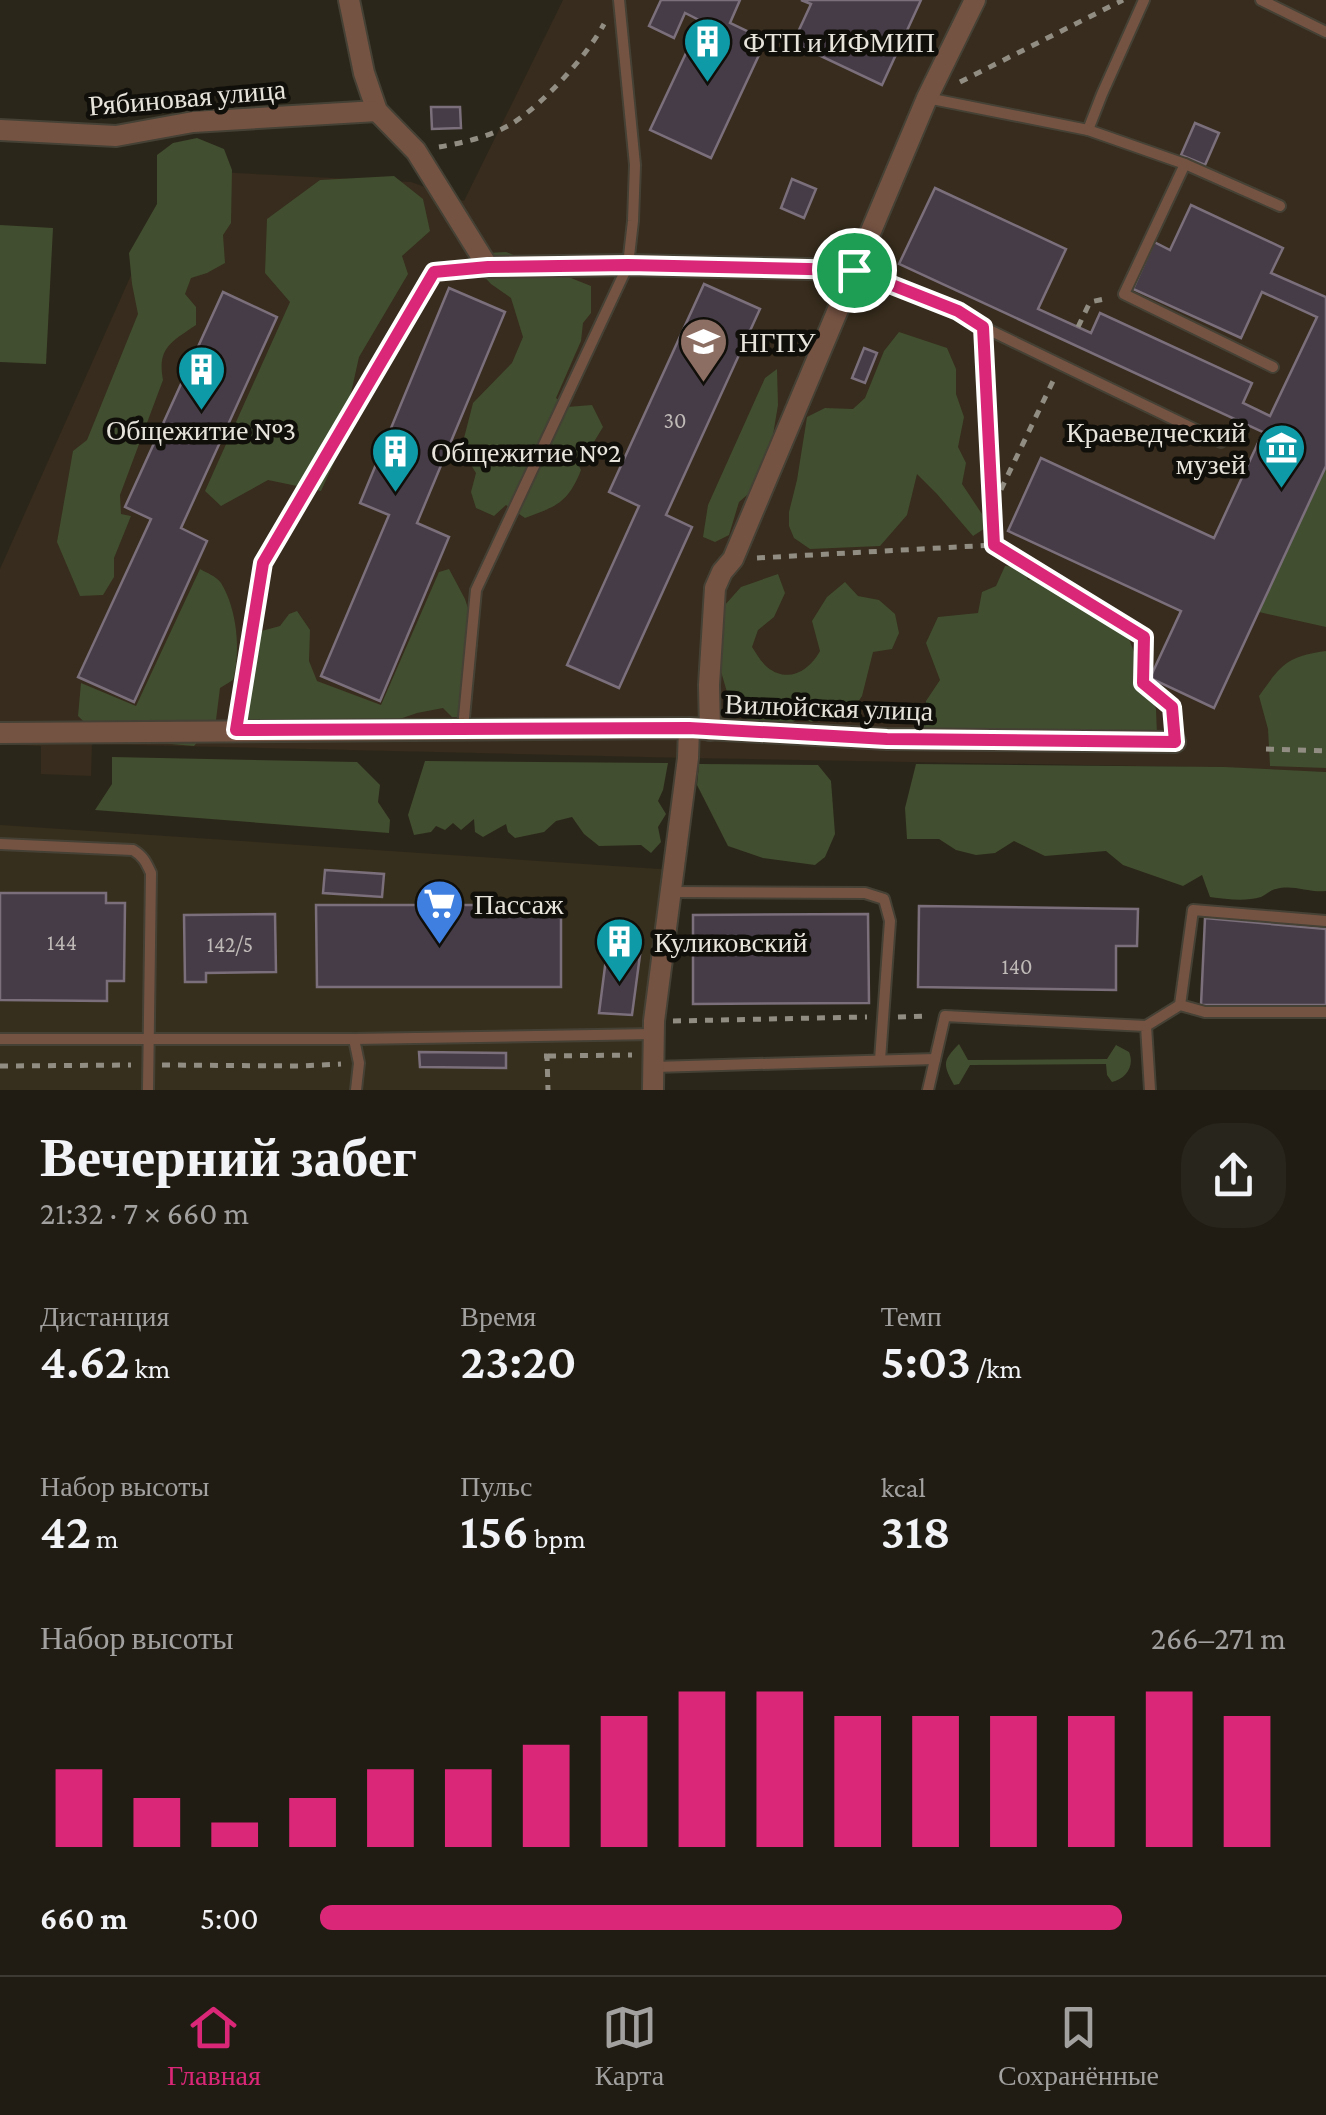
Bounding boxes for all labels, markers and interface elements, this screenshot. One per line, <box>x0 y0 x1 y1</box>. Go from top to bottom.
building icon: ФТП и ИФМИП <box>682 16 734 84</box>
place label: ФТП и ИФМИП <box>743 27 935 58</box>
street label: Рябиновая улица <box>87 73 288 122</box>
pin <box>812 228 897 313</box>
icon: arrive <box>827 243 882 298</box>
school or university icon: НГПУ <box>678 316 730 384</box>
place label: НГПУ <box>739 327 816 358</box>
building icon: Общежитие №3 <box>175 344 227 412</box>
house number: 30 <box>664 408 686 433</box>
place label: Общежитие №3 <box>106 415 296 446</box>
place label: Краеведческий музей <box>1066 417 1246 480</box>
museum icon: Краеведческий музей <box>1255 422 1307 490</box>
building icon: Общежитие №2 <box>370 426 422 494</box>
place label: Общежитие №2 <box>431 437 621 468</box>
street label: Вилюйская улица <box>724 688 934 727</box>
supermarket icon: Пассаж <box>413 878 465 946</box>
place label: Пассаж <box>474 889 564 920</box>
building icon: Куликовский <box>593 916 645 984</box>
place label: Куликовский <box>654 927 808 958</box>
house number: 144 <box>47 930 77 955</box>
house number: 142/5 <box>207 932 253 957</box>
house number: 140 <box>1002 954 1032 979</box>
button: share <box>1181 1123 1286 1228</box>
text: Вечерний забег <box>40 1127 417 1188</box>
text: 21:32 · 7 × 660 m <box>40 1195 249 1231</box>
text: Дистанция <box>40 1301 169 1332</box>
text: Время <box>460 1301 536 1332</box>
text: Темп <box>881 1301 942 1332</box>
text: 4.62 <box>40 1333 129 1389</box>
text: 23:20 <box>460 1333 577 1389</box>
text: 5:03 <box>881 1333 971 1389</box>
text: km <box>129 1353 170 1384</box>
text: /km <box>971 1353 1022 1384</box>
text: Набор высоты <box>40 1471 209 1502</box>
text: Пульс <box>460 1471 533 1502</box>
text: kcal <box>881 1472 926 1503</box>
text: 42 <box>40 1503 91 1559</box>
text: 156 <box>460 1503 529 1559</box>
text: 318 <box>881 1503 951 1559</box>
text: m <box>91 1523 118 1554</box>
text: bpm <box>529 1523 586 1554</box>
text: Набор высоты <box>40 1620 233 1656</box>
text: 266–271 m <box>1151 1620 1286 1656</box>
text: 660 m <box>40 1900 128 1936</box>
text: 5:00 <box>200 1900 259 1936</box>
tab: Главная <box>167 2000 261 2092</box>
tab: Карта <box>595 2000 664 2092</box>
tab: Сохранённые <box>998 2000 1159 2092</box>

